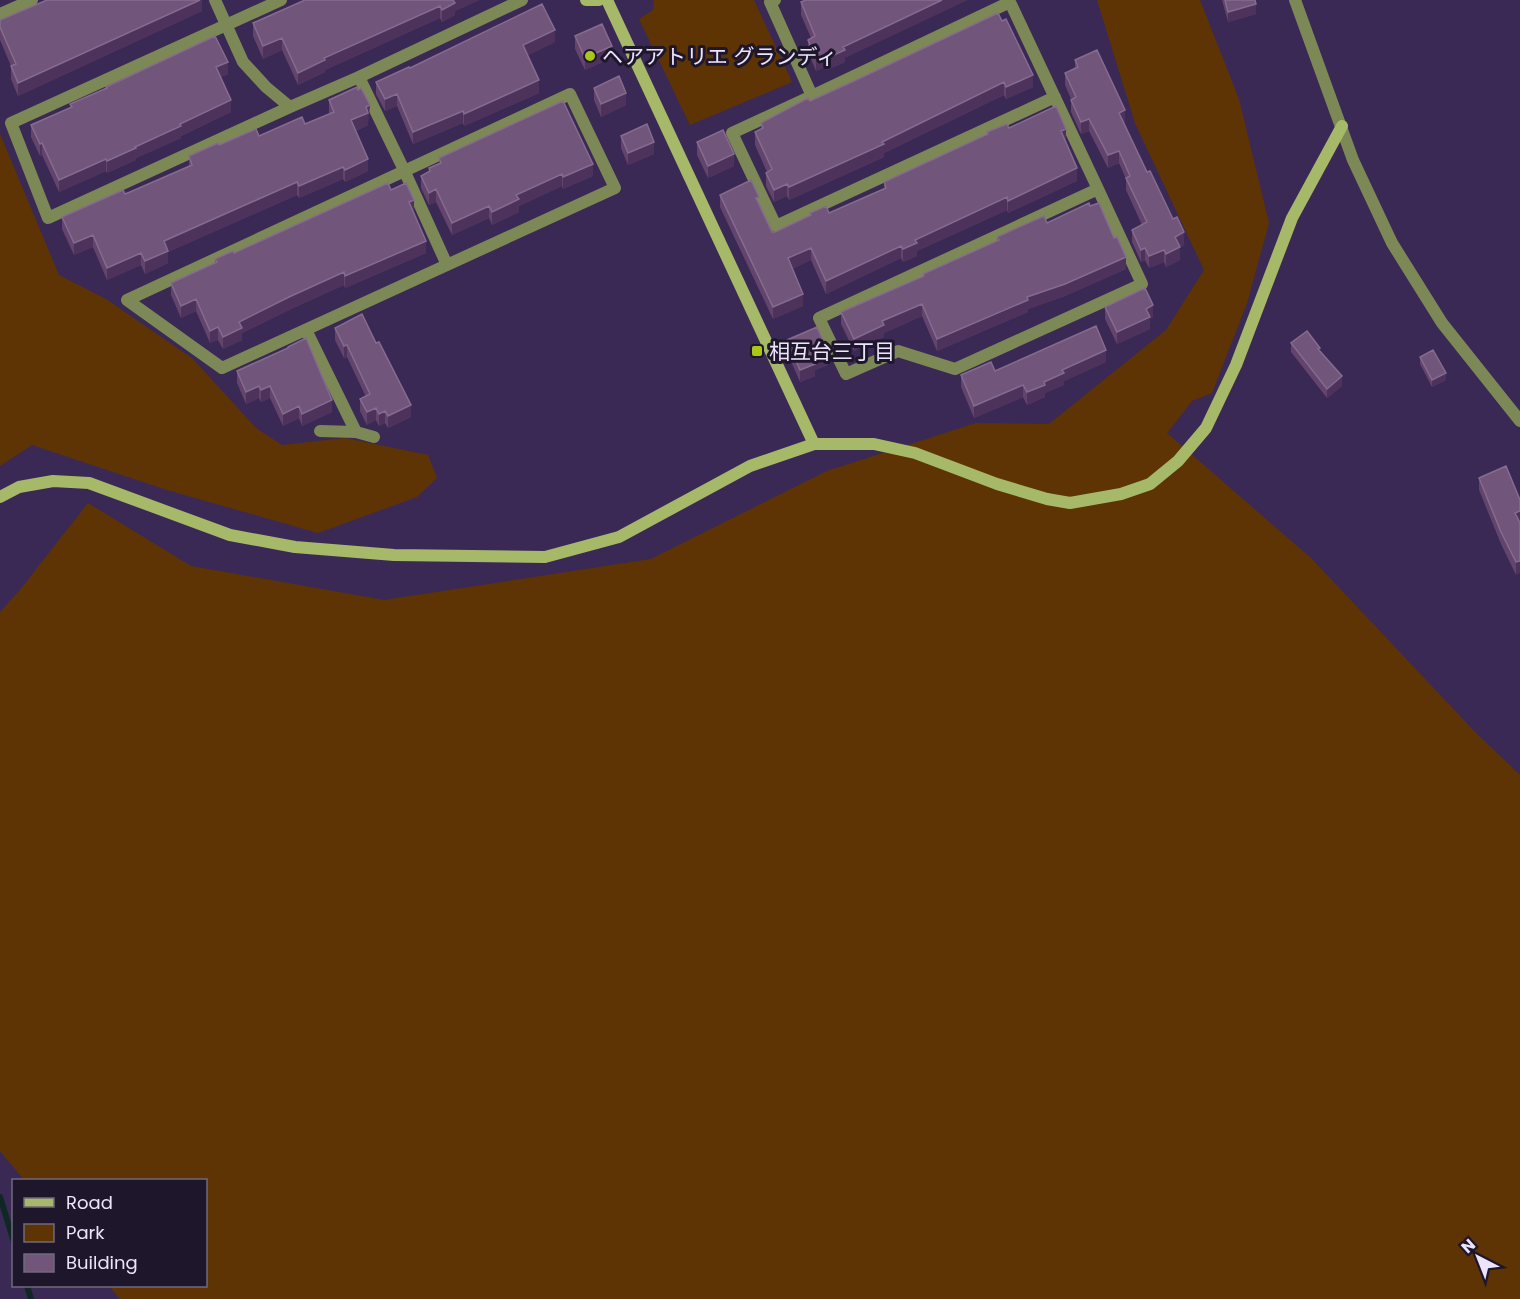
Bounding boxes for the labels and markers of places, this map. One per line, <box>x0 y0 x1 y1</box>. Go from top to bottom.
place label: ヘアアトリエ グランディ <box>602 42 837 71</box>
marker: ヘアアトリエ グランディ <box>583 49 597 63</box>
place label: 相互台三丁目 <box>769 337 895 366</box>
marker: 相互台三丁目 <box>750 344 764 358</box>

